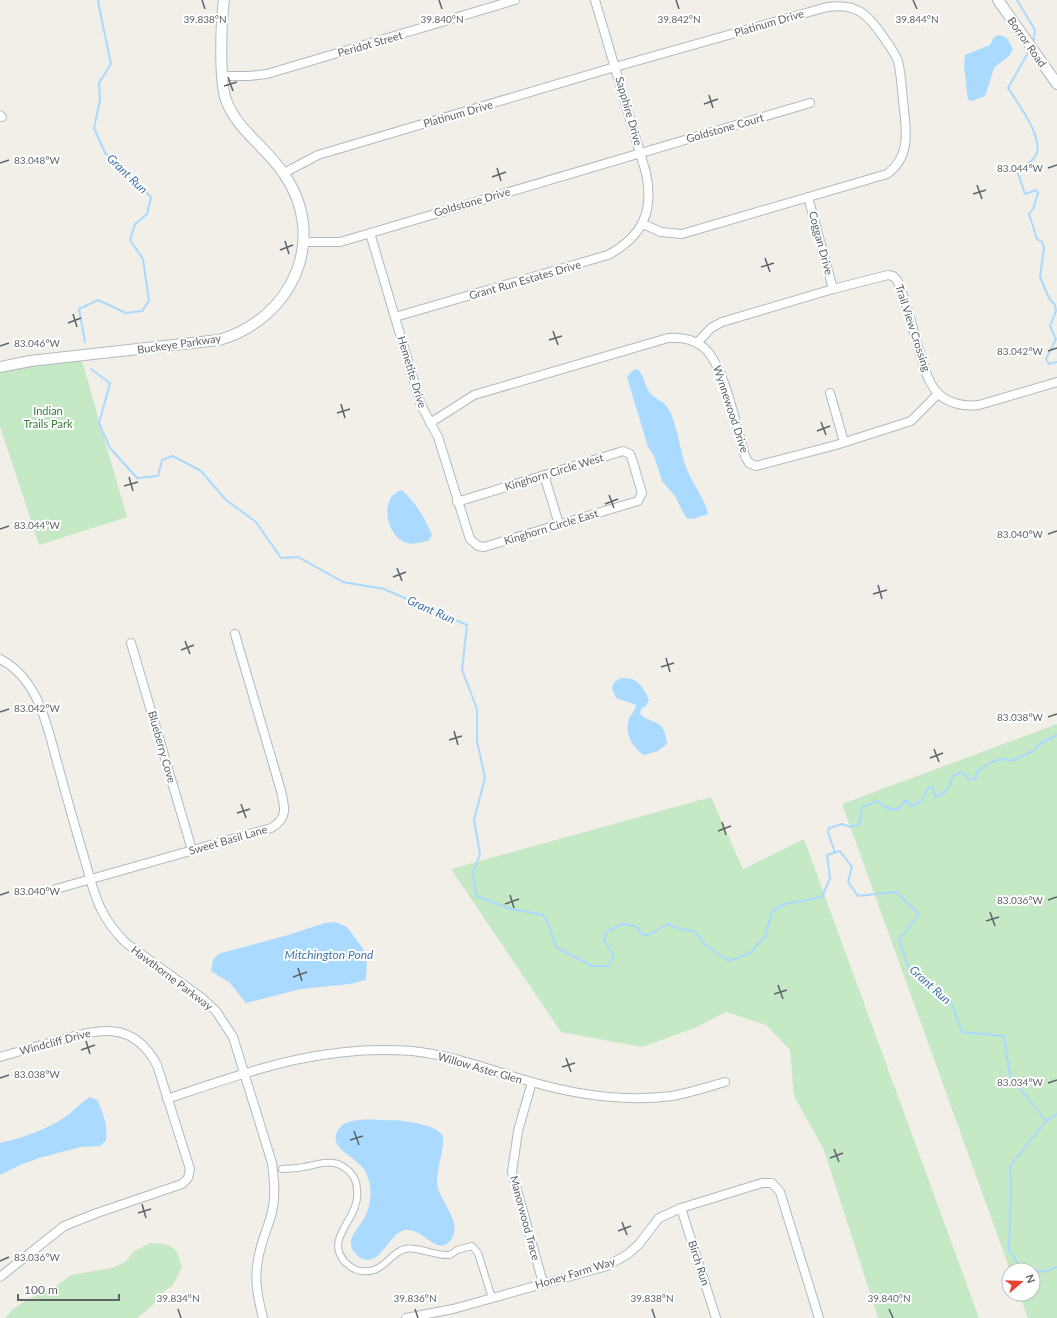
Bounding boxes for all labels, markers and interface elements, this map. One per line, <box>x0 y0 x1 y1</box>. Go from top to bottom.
street label: Platinum Drive <box>733 6 805 39</box>
text: 39.838°N <box>183 13 227 25</box>
text: 39.840°N <box>420 13 464 25</box>
text: 39.842°N <box>657 13 701 25</box>
text: 39.844°N <box>895 13 939 25</box>
street label: Borror Road <box>1005 14 1049 69</box>
street label: Peridot Street <box>336 28 404 59</box>
street label: Sapphire Drive <box>613 75 646 147</box>
street label: Platinum Drive <box>422 97 494 130</box>
street label: Goldstone Court <box>685 110 765 145</box>
water label: Grant Run <box>104 151 151 197</box>
text: 83.048°W <box>14 154 61 166</box>
text: 83.044°W <box>997 162 1044 174</box>
street label: Goldstone Drive <box>432 184 512 219</box>
street label: Coggan Drive <box>807 210 836 276</box>
street label: Grant Run Estates Drive <box>467 257 582 302</box>
street label: Trail View Crossing <box>893 283 934 373</box>
street label: Buckeye Parkway <box>136 331 222 356</box>
street label: Hemetite Drive <box>395 334 430 410</box>
text: 83.046°W <box>14 337 61 349</box>
text: 83.042°W <box>997 345 1044 357</box>
street label: Wynnewood Drive <box>711 363 752 454</box>
park label: Indian Trails Park <box>24 404 73 430</box>
street label: Kinghorn Circle West <box>503 450 605 493</box>
street label: Kinghorn Circle East <box>502 506 600 547</box>
text: 83.044°W <box>14 519 61 531</box>
text: 83.040°W <box>997 528 1044 540</box>
water label: Grant Run <box>405 592 457 627</box>
text: 83.042°W <box>14 702 61 714</box>
street label: Blueberry Cove <box>146 709 179 785</box>
text: 83.038°W <box>997 711 1044 723</box>
street label: Sweet Basil Lane <box>187 822 269 857</box>
text: 83.040°W <box>14 885 61 897</box>
text: 83.036°W <box>997 894 1044 906</box>
street label: Hawthorne Parkway <box>129 943 216 1013</box>
water label: Mitchington Pond <box>285 947 374 962</box>
water label: Grant Run <box>906 962 954 1007</box>
street label: Windcliff Drive <box>18 1026 92 1057</box>
street label: Willow Aster Glen <box>436 1049 524 1086</box>
text: 83.038°W <box>14 1068 61 1080</box>
text: 83.034°W <box>997 1076 1044 1088</box>
street label: Manorwood Trace <box>508 1174 543 1262</box>
street label: Birch Run <box>686 1239 713 1287</box>
text: 83.036°W <box>14 1251 61 1263</box>
street label: Honey Farm Way <box>533 1254 617 1291</box>
north arrow <box>1001 1262 1041 1302</box>
text: N <box>1023 1272 1038 1285</box>
scale bar <box>18 1276 119 1302</box>
text: 100 m <box>24 1282 58 1297</box>
text: 39.834°N <box>156 1292 200 1304</box>
text: 39.836°N <box>393 1292 437 1304</box>
text: 39.838°N <box>630 1292 674 1304</box>
text: 39.840°N <box>867 1292 911 1304</box>

